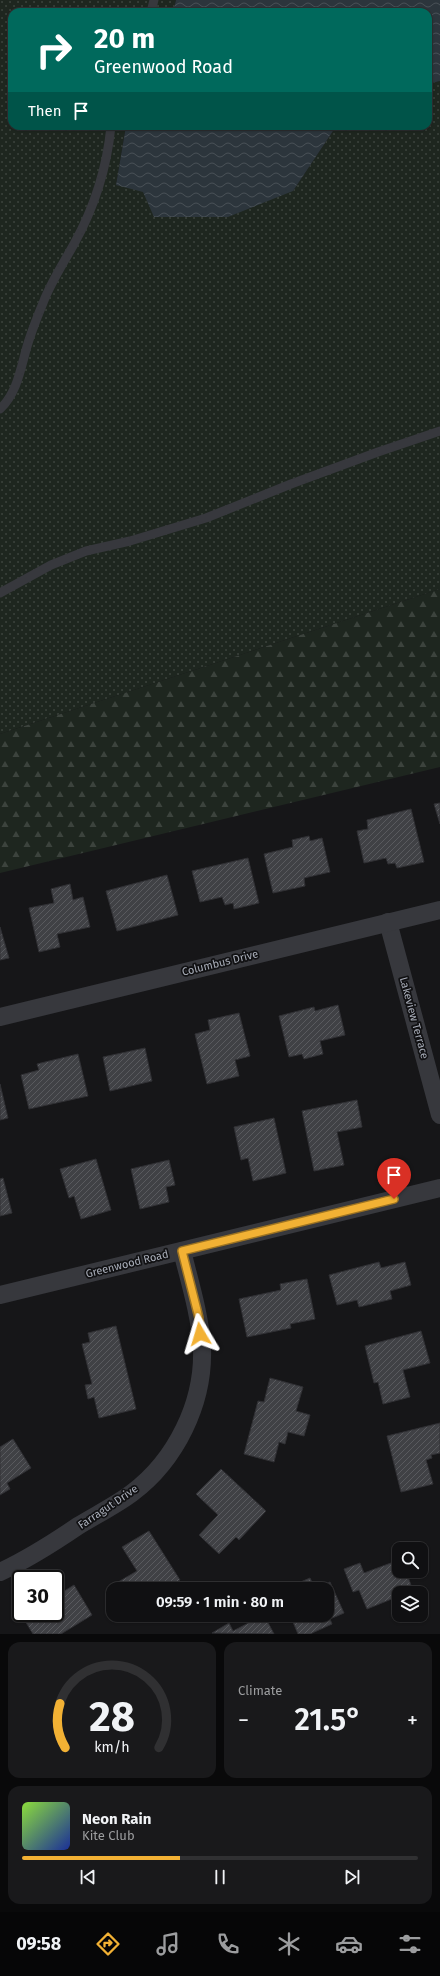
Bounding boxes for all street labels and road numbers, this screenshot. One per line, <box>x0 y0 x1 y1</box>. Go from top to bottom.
street label: Columbus Drive <box>180 947 260 979</box>
street label: Lakeview Terrace <box>397 976 431 1060</box>
street label: Greenwood Road <box>84 1247 170 1281</box>
street label: Farragut Drive <box>76 1482 140 1532</box>

